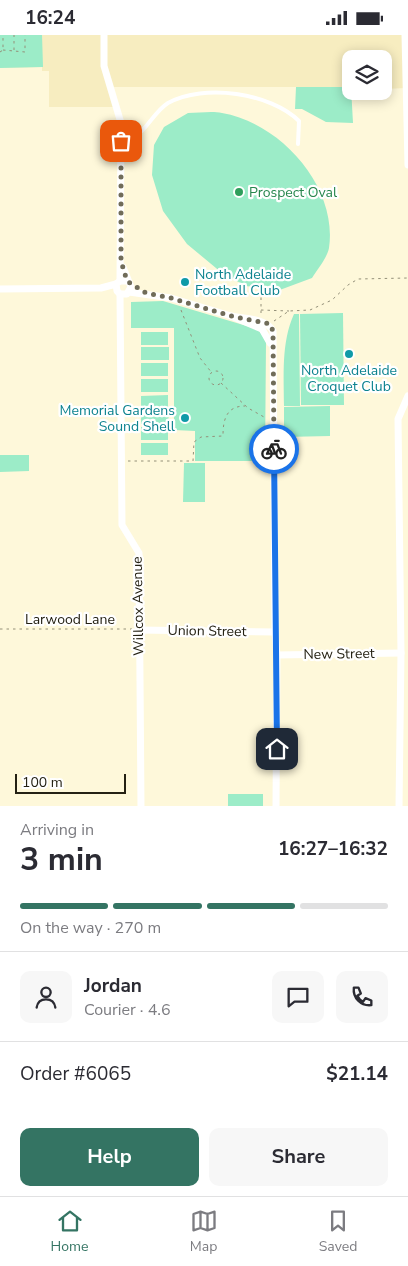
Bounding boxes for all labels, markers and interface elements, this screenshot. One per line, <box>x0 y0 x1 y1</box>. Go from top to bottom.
text: 16:24 <box>25 5 75 31</box>
map controls <box>342 50 392 100</box>
button: layers <box>342 50 392 100</box>
pin <box>100 120 142 162</box>
icon: bag <box>107 127 135 155</box>
place label: Prospect Oval <box>249 183 338 202</box>
marker: Prospect Oval <box>233 186 245 198</box>
place label: North Adelaide Football Club <box>195 265 291 300</box>
marker: North Adelaide Football Club <box>179 276 191 288</box>
marker: North Adelaide Croquet Club <box>343 348 355 360</box>
place label: North Adelaide Croquet Club <box>301 361 397 396</box>
place label: Memorial Gardens Sound Shell <box>60 401 176 436</box>
marker: Memorial Gardens Sound Shell <box>179 412 191 424</box>
courier <box>249 424 299 474</box>
icon: bike <box>260 435 288 463</box>
street label: Willcox Avenue <box>128 556 148 656</box>
street label: Larwood Lane <box>25 610 115 629</box>
street label: Union Street <box>167 621 247 641</box>
street label: New Street <box>303 644 375 664</box>
pin <box>256 728 298 770</box>
icon: home <box>263 735 291 763</box>
scale bar <box>15 771 126 794</box>
text: 100 m <box>22 773 63 792</box>
text: Arriving in <box>20 819 94 841</box>
text: 16:27–16:32 <box>278 836 388 862</box>
text: 3 min <box>20 838 103 881</box>
text: On the way · 270 m <box>20 917 161 939</box>
button: person <box>20 971 72 1023</box>
button: chat <box>272 971 324 1023</box>
button: phone <box>336 971 388 1023</box>
text: Jordan <box>84 973 142 999</box>
text: Courier · 4.6 <box>84 999 170 1021</box>
text: Order #6065 <box>20 1061 131 1087</box>
text: $21.14 <box>326 1061 388 1087</box>
button: Help <box>20 1128 199 1186</box>
button: Share <box>209 1128 388 1186</box>
tab: Home <box>51 1207 88 1256</box>
tab: Map <box>190 1207 218 1256</box>
tab: Saved <box>319 1207 357 1256</box>

